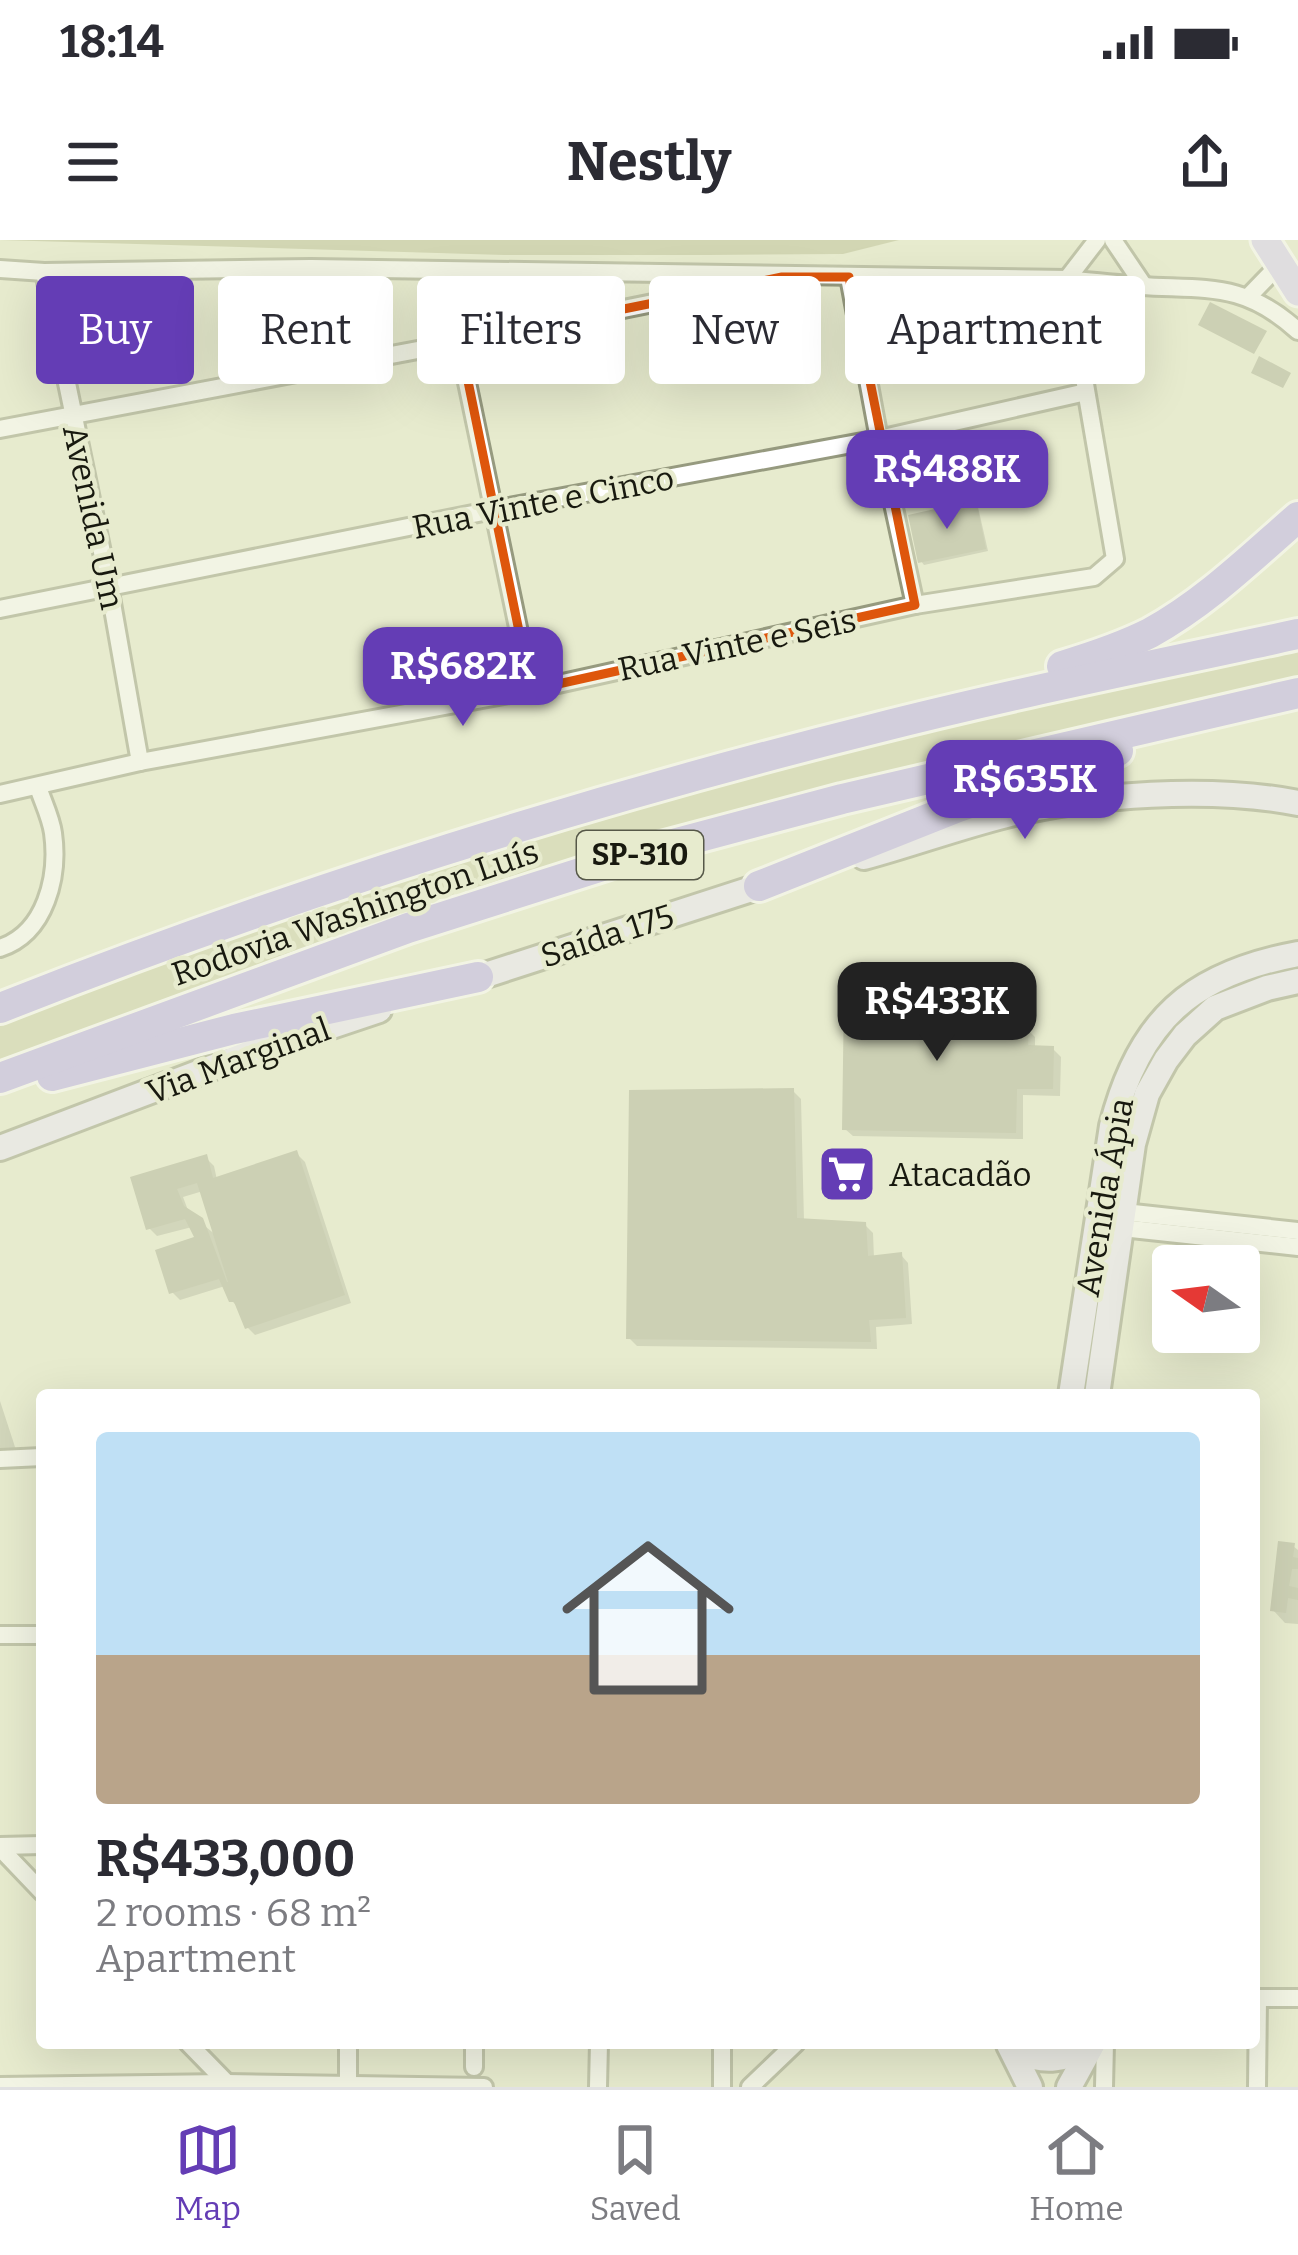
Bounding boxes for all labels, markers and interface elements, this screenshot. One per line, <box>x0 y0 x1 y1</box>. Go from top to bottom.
text: 18:14 <box>60 15 164 69</box>
icon: menu <box>60 129 126 195</box>
icon: share <box>1172 129 1238 195</box>
text: Nestly <box>567 130 731 194</box>
chip: Buy <box>36 276 194 384</box>
chip: Rent <box>218 276 393 384</box>
chip: Filters <box>417 276 625 384</box>
chip: New <box>649 276 821 384</box>
chip: Apartment <box>845 276 1145 384</box>
street label: Avenida Um <box>54 421 132 613</box>
pin: R$488K <box>849 430 1045 532</box>
text: R$488K <box>873 446 1021 492</box>
street label: Rua Vinte e Cinco <box>409 458 677 548</box>
street label: Rua Vinte e Seis <box>615 600 860 690</box>
pin: R$682K <box>365 627 561 729</box>
text: R$682K <box>390 643 536 689</box>
pin: R$635K <box>927 740 1123 842</box>
text: R$635K <box>953 756 1097 802</box>
street label: Rodovia Washington Luís <box>167 831 544 995</box>
road number: SP-310 <box>577 831 703 879</box>
street label: Saída 175 <box>536 896 679 976</box>
pin: R$433K <box>839 962 1035 1064</box>
text: R$433K <box>865 978 1009 1024</box>
street label: Via Marginal <box>141 1009 336 1113</box>
street label: Avenida Ápia <box>1068 1095 1142 1300</box>
supermarket icon: Atacadão <box>816 1143 878 1205</box>
place label: Atacadão <box>889 1155 1032 1195</box>
north arrow <box>1152 1245 1260 1353</box>
map controls <box>1152 1245 1260 1353</box>
icon: home <box>540 1510 756 1726</box>
text: R$433,000 <box>96 1828 355 1890</box>
text: 2 rooms · 68 m² <box>96 1890 371 1936</box>
text: Apartment <box>96 1936 296 1982</box>
tab: Map <box>174 2117 241 2229</box>
tab: Saved <box>590 2117 680 2229</box>
tab: Home <box>1029 2117 1124 2229</box>

